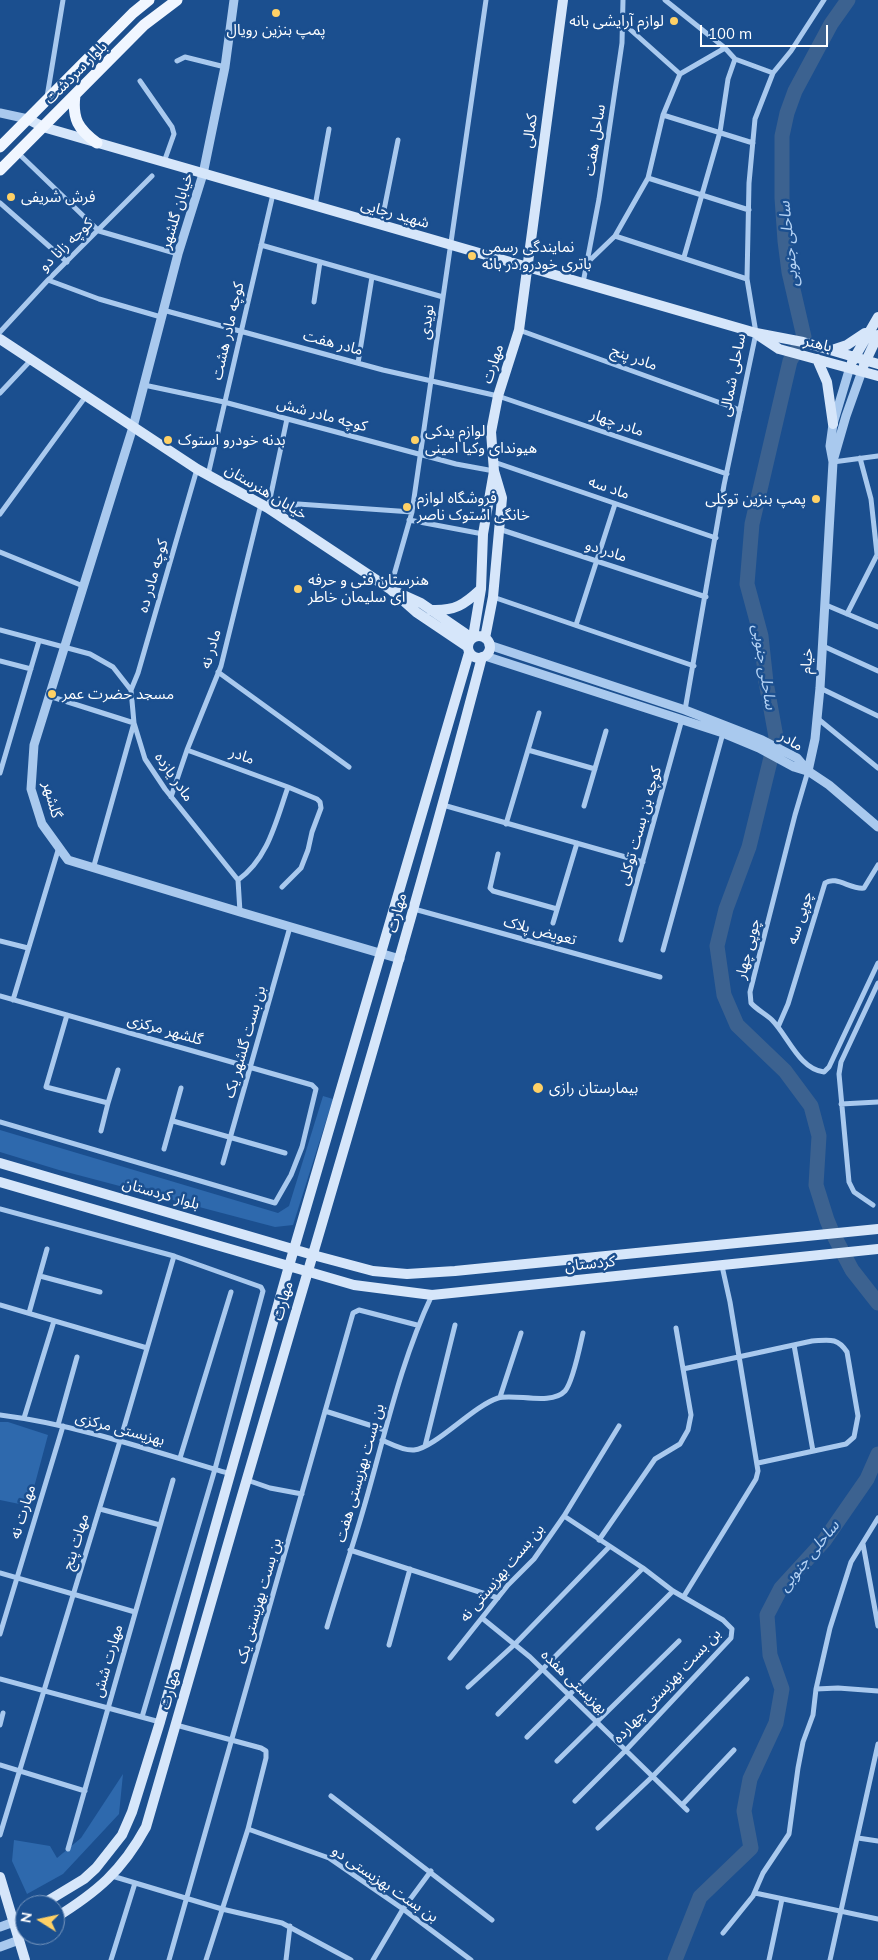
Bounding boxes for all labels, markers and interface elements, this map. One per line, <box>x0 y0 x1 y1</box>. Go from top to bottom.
marker: پمپ بنزین رویال <box>270 7 282 19</box>
place label: لوازم آرایشی بانه <box>569 12 664 30</box>
marker: لوازم آرایشی بانه <box>668 15 680 27</box>
scale bar <box>703 15 830 47</box>
place label: پمپ بنزین رویال <box>227 21 325 39</box>
text: 100 m <box>708 24 752 43</box>
street label: بلوار سردشت <box>41 38 111 108</box>
street label: ساحل هفت <box>580 103 610 177</box>
street label: کمالی <box>519 113 541 149</box>
street label: خیابان گلشهر <box>157 171 197 251</box>
place label: فرش شریفی <box>21 188 95 206</box>
marker: فرش شریفی <box>5 191 17 203</box>
street label: شهید رجایی <box>359 196 431 232</box>
water label: ساحلی جنوبی <box>775 200 803 288</box>
street label: کوچه زانا دو <box>35 215 97 275</box>
place label: نمایندگی رسمی باتری خودرو در بانه <box>482 238 592 273</box>
marker: نمایندگی رسمی باتری خودرو در بانه <box>466 250 478 262</box>
street label: کوچه مادر هشت <box>208 280 248 382</box>
street label: نویدی <box>416 304 438 340</box>
street label: مادر هفت <box>301 326 365 360</box>
street label: ساحلی شمالی <box>716 332 750 418</box>
street label: باهنر <box>802 332 834 356</box>
street label: مادر پنج <box>608 341 660 375</box>
street label: مهارت <box>478 342 508 386</box>
street label: کوچه مادر شش <box>275 394 369 436</box>
street label: مادر چهار <box>588 406 646 440</box>
place label: لوازم یدکى هیونداى وکیا امینى <box>425 422 537 457</box>
place label: بدنه خودرو استوک <box>178 431 286 449</box>
marker: بدنه خودرو استوک <box>162 434 174 446</box>
marker: لوازم یدکى هیونداى وکیا امینى <box>409 434 421 446</box>
street label: خیابان هنرستان <box>222 460 310 524</box>
street label: ماد سه <box>586 473 632 503</box>
place label: فروشگاه لوازم خانگى استوک ناصر <box>417 489 530 524</box>
place label: پمپ بنزین توکلی <box>705 490 806 508</box>
marker: پمپ بنزین توکلی <box>810 493 822 505</box>
marker: فروشگاه لوازم خانگى استوک ناصر <box>401 501 413 513</box>
street label: مادر دو <box>583 536 629 566</box>
street label: کوچه مادر ده <box>134 537 172 615</box>
place label: هنرستان فنی و حرفه ای سلیمان خاطر <box>308 571 429 606</box>
marker: هنرستان فنی و حرفه ای سلیمان خاطر <box>292 583 304 595</box>
water label: ساحلی جنوبی <box>748 623 780 711</box>
street label: مادر نه <box>197 627 225 671</box>
street label: خیام <box>797 647 817 675</box>
place label: مسجد حضرت عمر <box>62 685 174 703</box>
marker: مسجد حضرت عمر <box>46 688 58 700</box>
street label: مادر <box>776 727 806 755</box>
street label: مادر <box>227 743 257 769</box>
street label: مادر یازده <box>151 749 197 805</box>
street label: کوچه بن بست توکلی <box>614 765 666 887</box>
street label: گلشهر <box>39 780 65 820</box>
street label: چوپی سه <box>783 889 817 947</box>
street label: مهارت <box>383 891 411 935</box>
street label: تعویض پلاک <box>502 913 578 949</box>
street label: چوپی چهار <box>732 917 764 981</box>
street label: بن بست گلشهر یک <box>220 984 270 1100</box>
street label: گلشهر مرکزی <box>125 1011 205 1049</box>
place label: بیمارستان رازی <box>549 1079 638 1097</box>
marker: بیمارستان رازی <box>531 1081 545 1095</box>
street label: بلوار کردستان <box>120 1174 202 1214</box>
street label: کردستان <box>564 1252 616 1276</box>
street label: مهارت <box>269 1279 297 1323</box>
street label: بن بست بهزیستی هفت <box>332 1402 388 1544</box>
street label: بهزیستی مرکزی <box>73 1408 167 1450</box>
street label: مهارت نه <box>6 1483 40 1541</box>
street label: مهات پنج <box>59 1512 93 1572</box>
water label: ساحلی جنوبی <box>775 1517 843 1595</box>
street label: بن بست بهزیستی نه <box>456 1520 548 1626</box>
street label: بن بست بهزیستی یک <box>232 1536 286 1666</box>
street label: مهارت شش <box>89 1622 127 1700</box>
street label: بن بست بهزیستی چهارده <box>609 1625 725 1747</box>
street label: بهزیستی هفده <box>537 1646 611 1718</box>
street label: مهارت <box>156 1668 184 1712</box>
street label: بن بست بهزیستی دو <box>328 1842 442 1926</box>
north arrow <box>15 1895 65 1945</box>
text: N <box>16 1911 36 1924</box>

